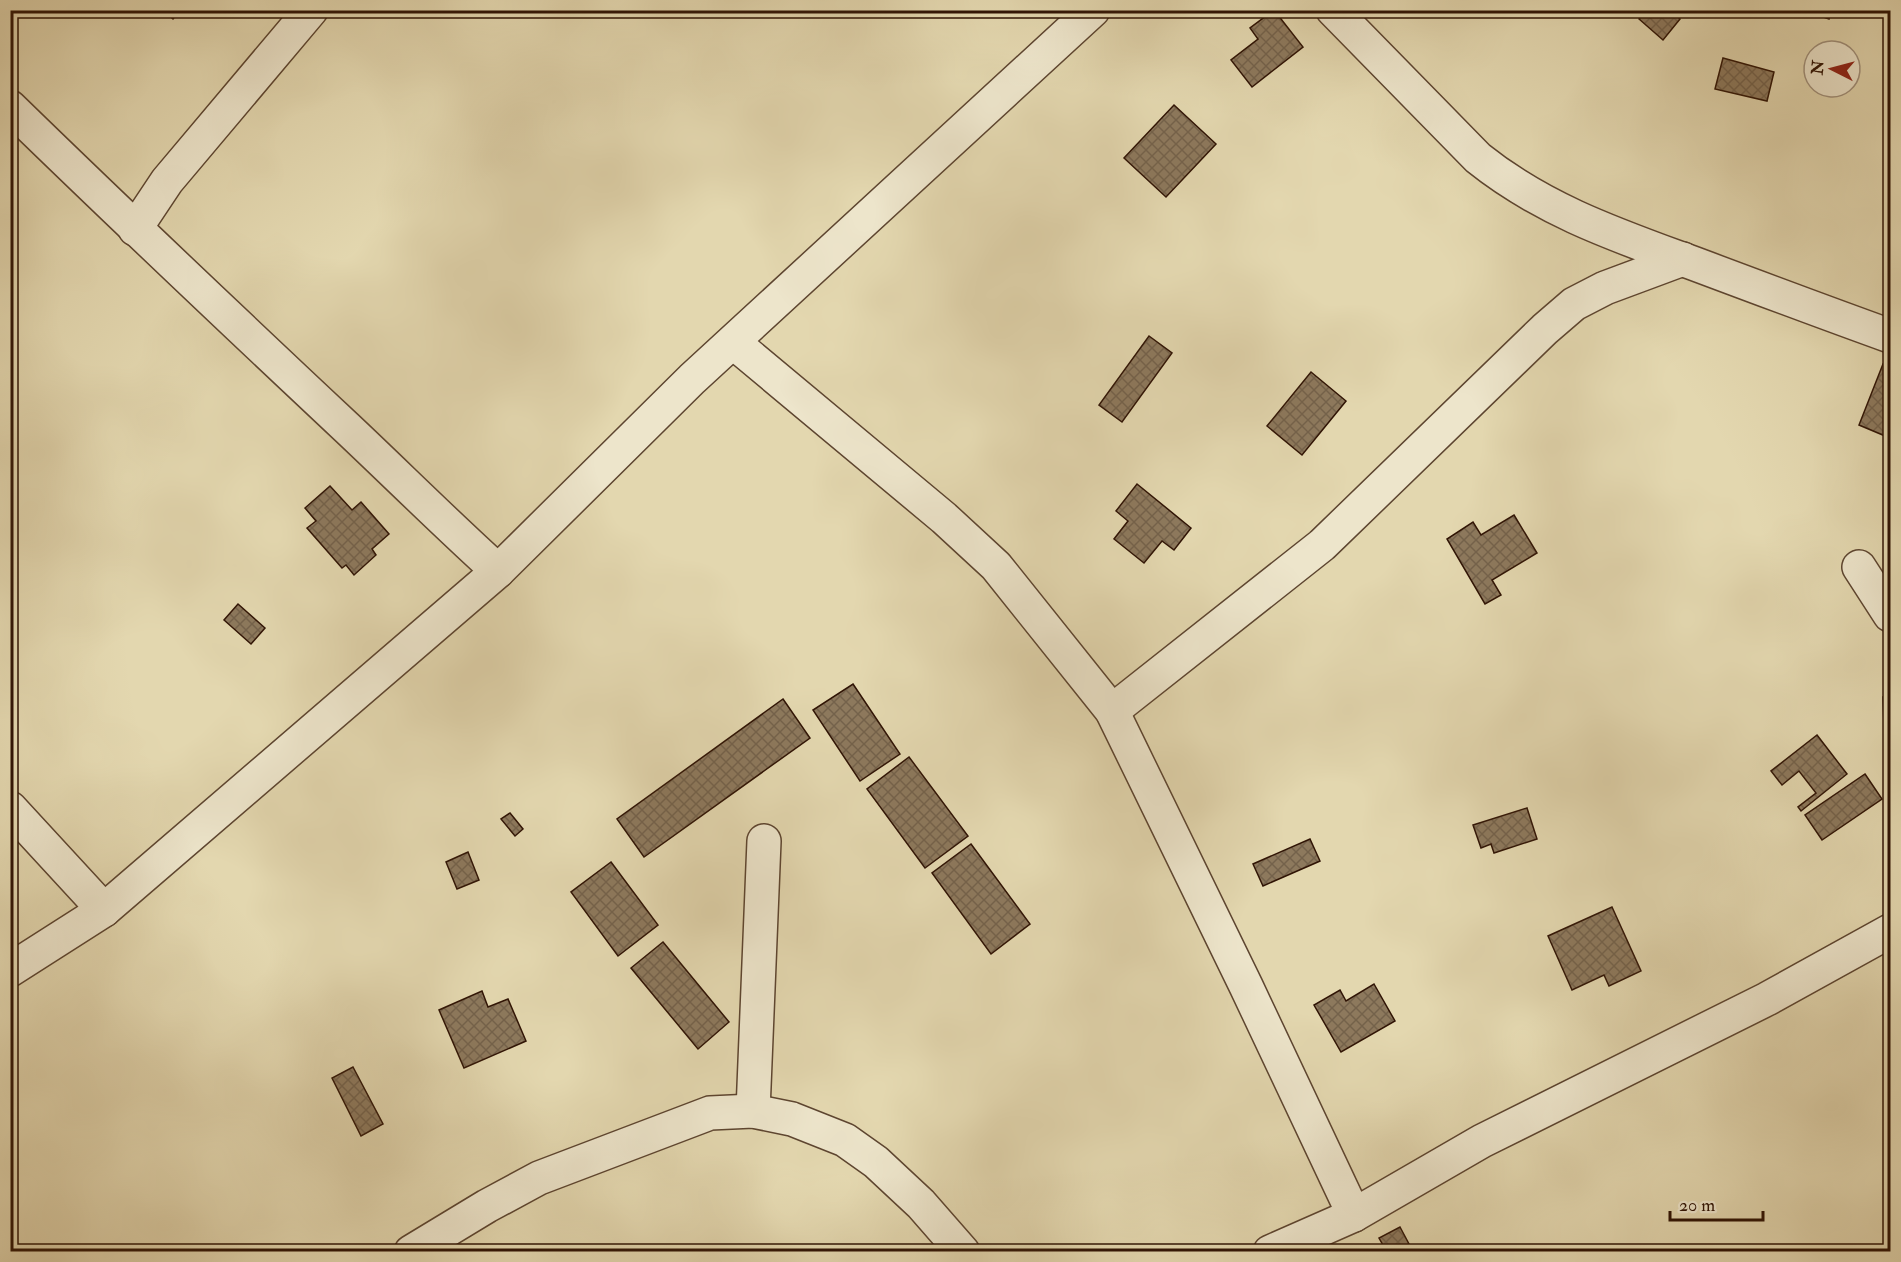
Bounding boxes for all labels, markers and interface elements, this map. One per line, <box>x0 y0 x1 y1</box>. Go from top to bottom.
north arrow <box>1802 39 1862 99</box>
text: N <box>1807 59 1829 77</box>
scale bar <box>1670 1184 1763 1222</box>
text: 20 m <box>1679 1194 1715 1217</box>

